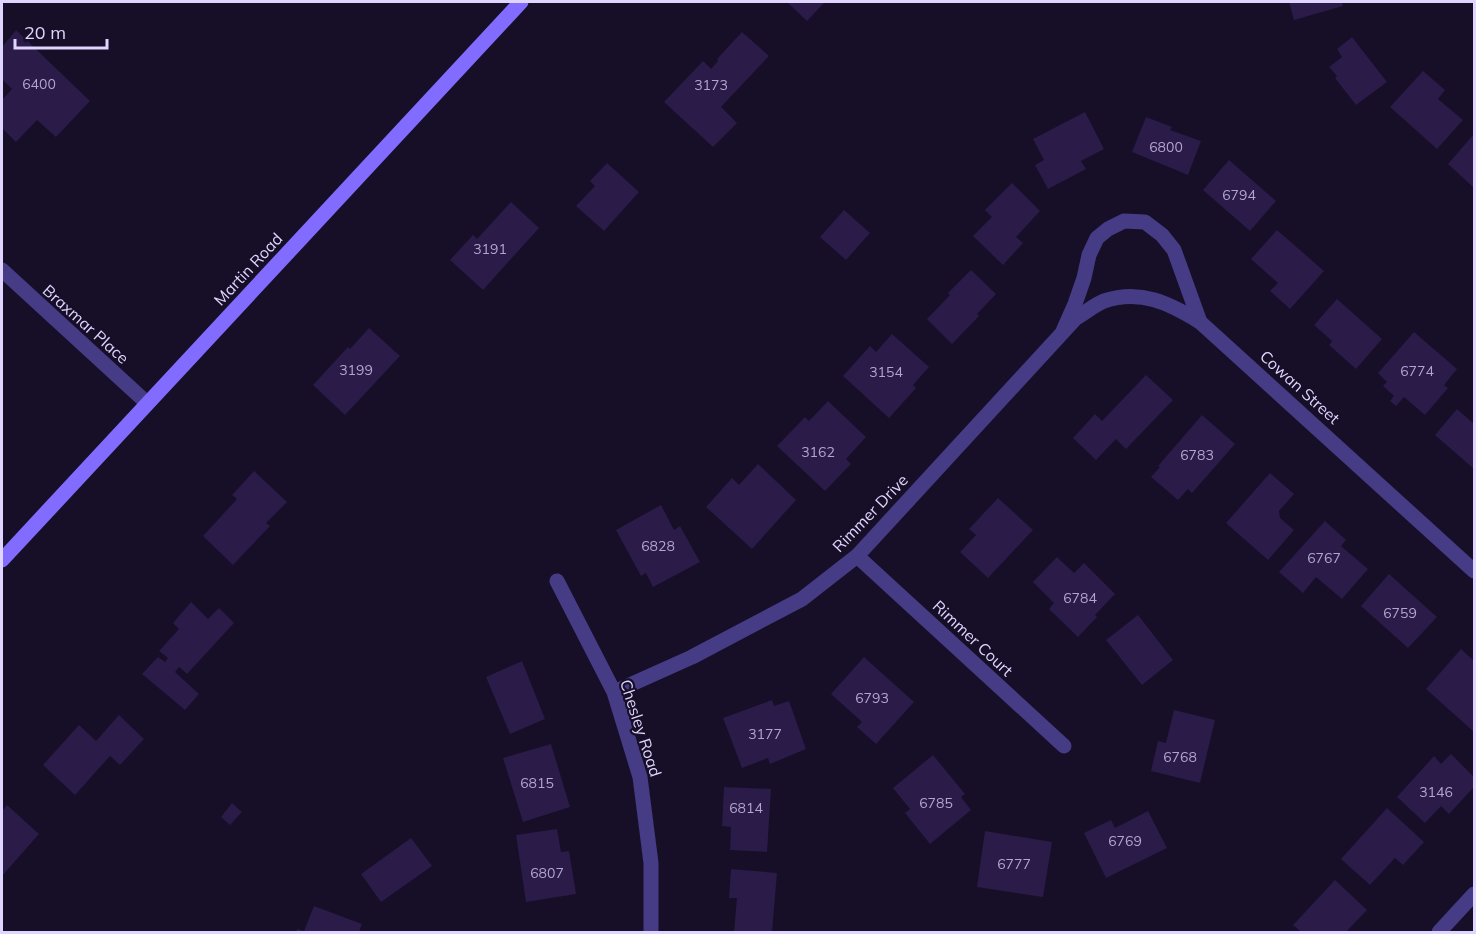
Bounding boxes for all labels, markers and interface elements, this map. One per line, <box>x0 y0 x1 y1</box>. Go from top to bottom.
scale bar <box>15 12 106 50</box>
text: 20 m <box>24 21 66 44</box>
house number: 6400 <box>22 75 56 93</box>
house number: 3173 <box>694 76 728 94</box>
house number: 6800 <box>1149 138 1183 156</box>
house number: 6794 <box>1222 186 1256 204</box>
street label: Martin Road <box>209 229 287 309</box>
house number: 3191 <box>473 240 507 258</box>
street label: Braxmar Place <box>39 280 133 368</box>
street label: Cowan Street <box>1256 346 1344 428</box>
house number: 3199 <box>339 361 373 379</box>
house number: 6774 <box>1400 362 1434 380</box>
house number: 3154 <box>869 363 903 381</box>
house number: 3162 <box>801 443 835 461</box>
house number: 6783 <box>1180 446 1214 464</box>
street label: Rimmer Drive <box>828 470 912 556</box>
house number: 6828 <box>641 537 675 555</box>
house number: 6767 <box>1307 549 1341 567</box>
house number: 6784 <box>1063 589 1097 607</box>
street label: Rimmer Court <box>929 596 1018 680</box>
house number: 6759 <box>1383 604 1417 622</box>
street label: Chesley Road <box>616 677 666 779</box>
house number: 6793 <box>855 689 889 707</box>
house number: 3177 <box>748 725 782 743</box>
house number: 6768 <box>1163 748 1197 766</box>
house number: 6815 <box>520 774 554 792</box>
house number: 3146 <box>1419 783 1453 801</box>
house number: 6785 <box>919 794 953 812</box>
house number: 6814 <box>729 799 763 817</box>
house number: 6769 <box>1108 832 1142 850</box>
house number: 6777 <box>997 855 1031 873</box>
house number: 6807 <box>530 864 564 882</box>

